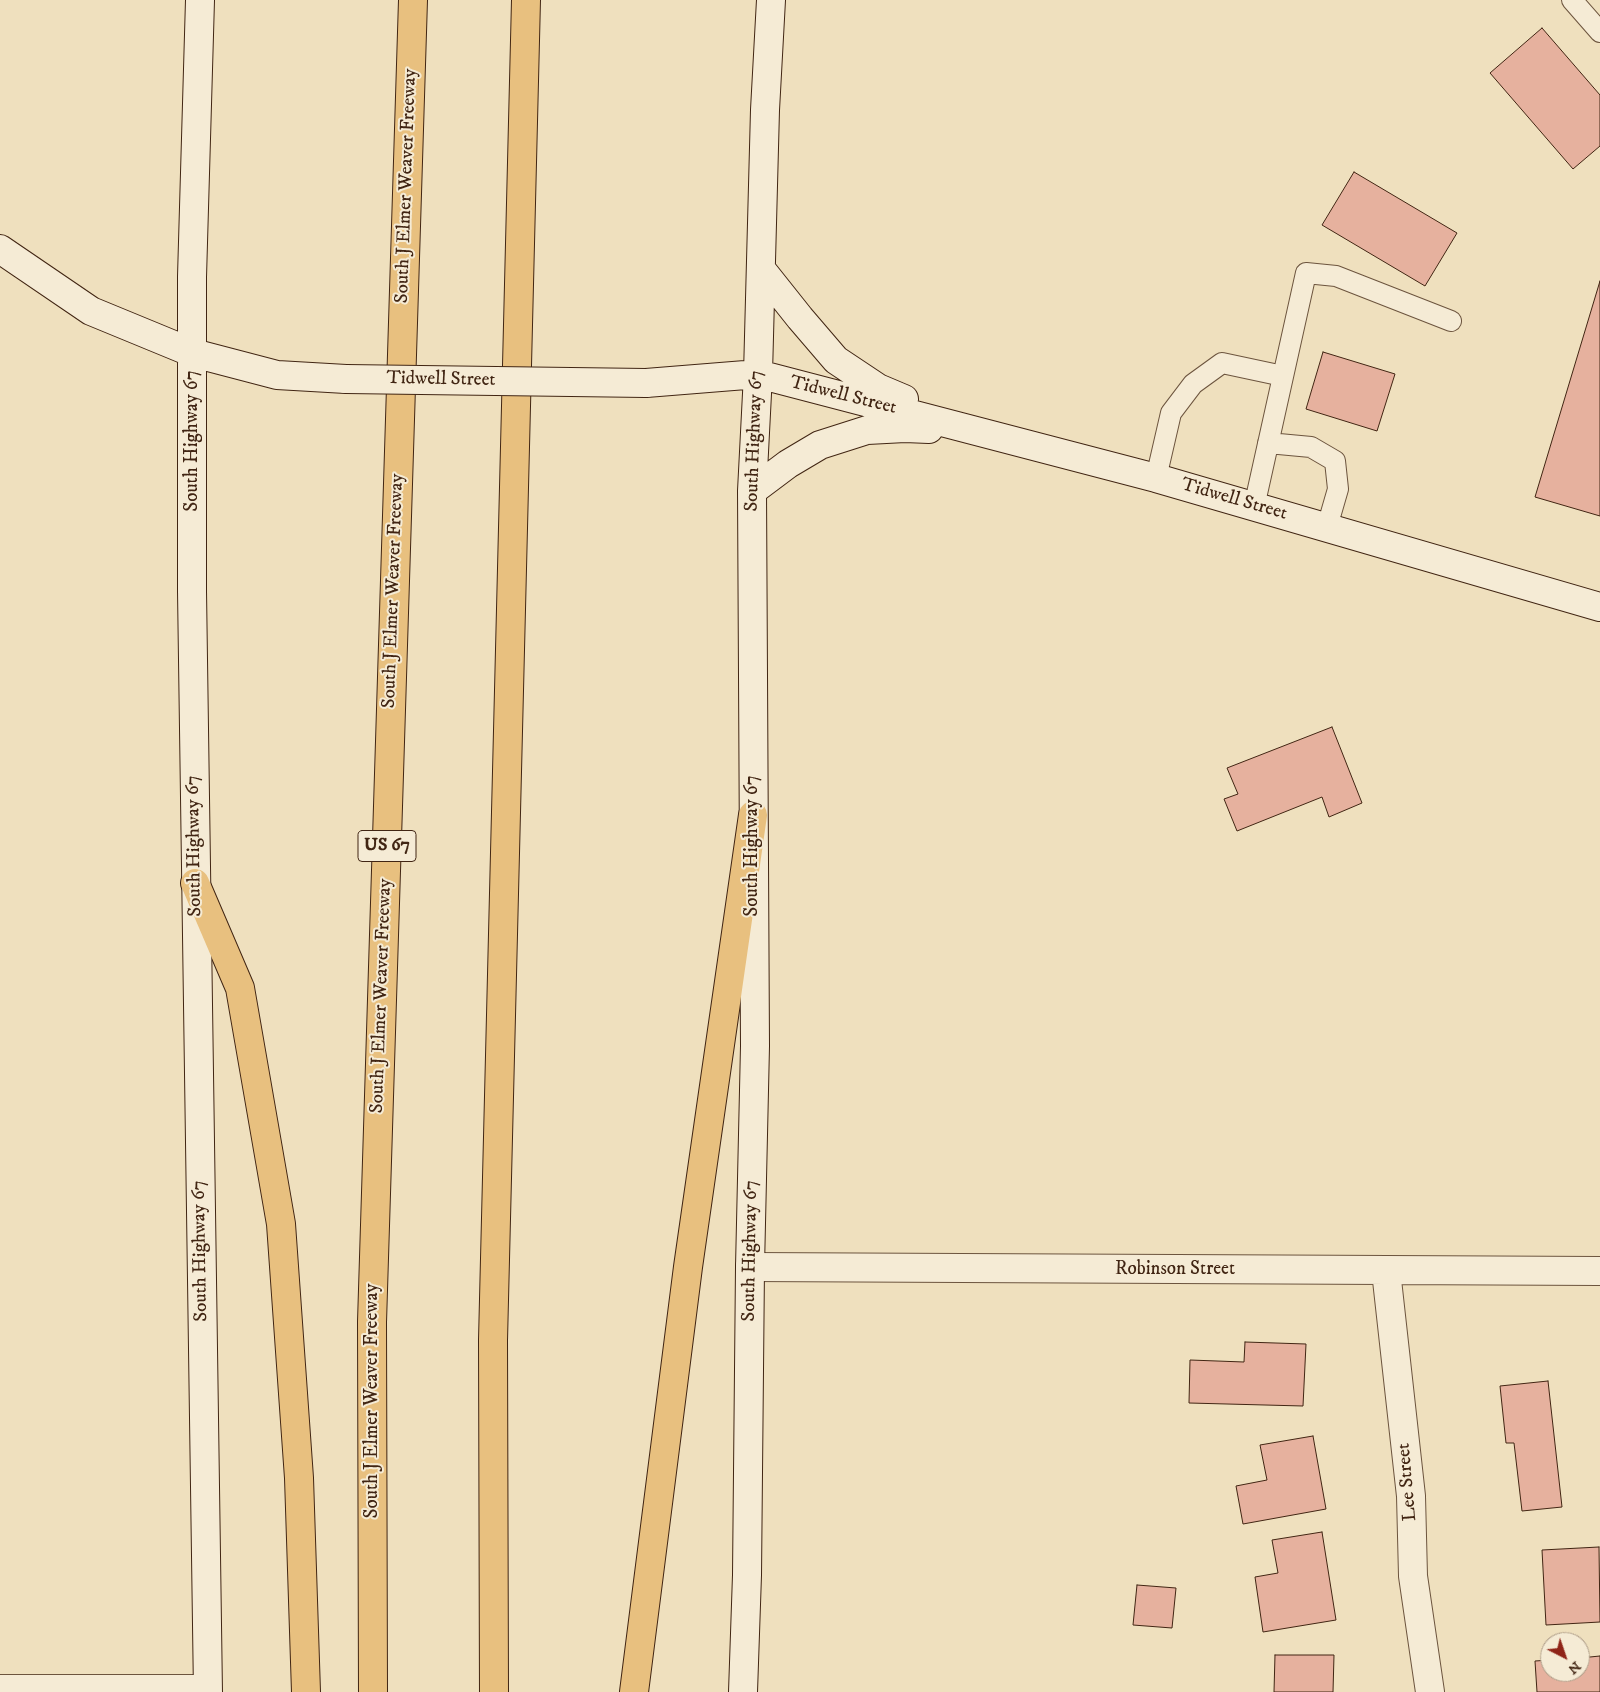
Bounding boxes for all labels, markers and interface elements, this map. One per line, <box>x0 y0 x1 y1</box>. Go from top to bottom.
street label: South J Elmer Weaver Freeway <box>392 68 422 304</box>
street label: Tidwell Street <box>386 368 496 392</box>
street label: South Highway 67 <box>182 370 204 512</box>
street label: South Highway 67 <box>741 370 769 512</box>
street label: Tidwell Street <box>787 372 899 420</box>
street label: South J Elmer Weaver Freeway <box>379 473 409 709</box>
street label: Tidwell Street <box>1178 474 1290 526</box>
street label: South Highway 67 <box>182 775 208 917</box>
street label: South Highway 67 <box>742 775 764 917</box>
road number: US 67 <box>358 830 416 861</box>
street label: South J Elmer Weaver Freeway <box>367 878 397 1114</box>
street label: South Highway 67 <box>188 1180 214 1322</box>
street label: South Highway 67 <box>738 1180 764 1322</box>
street label: Robinson Street <box>1115 1259 1235 1281</box>
street label: South J Elmer Weaver Freeway <box>362 1284 384 1518</box>
street label: Lee Street <box>1393 1442 1423 1522</box>
north arrow <box>1540 1632 1590 1682</box>
text: N <box>1564 1657 1584 1678</box>

